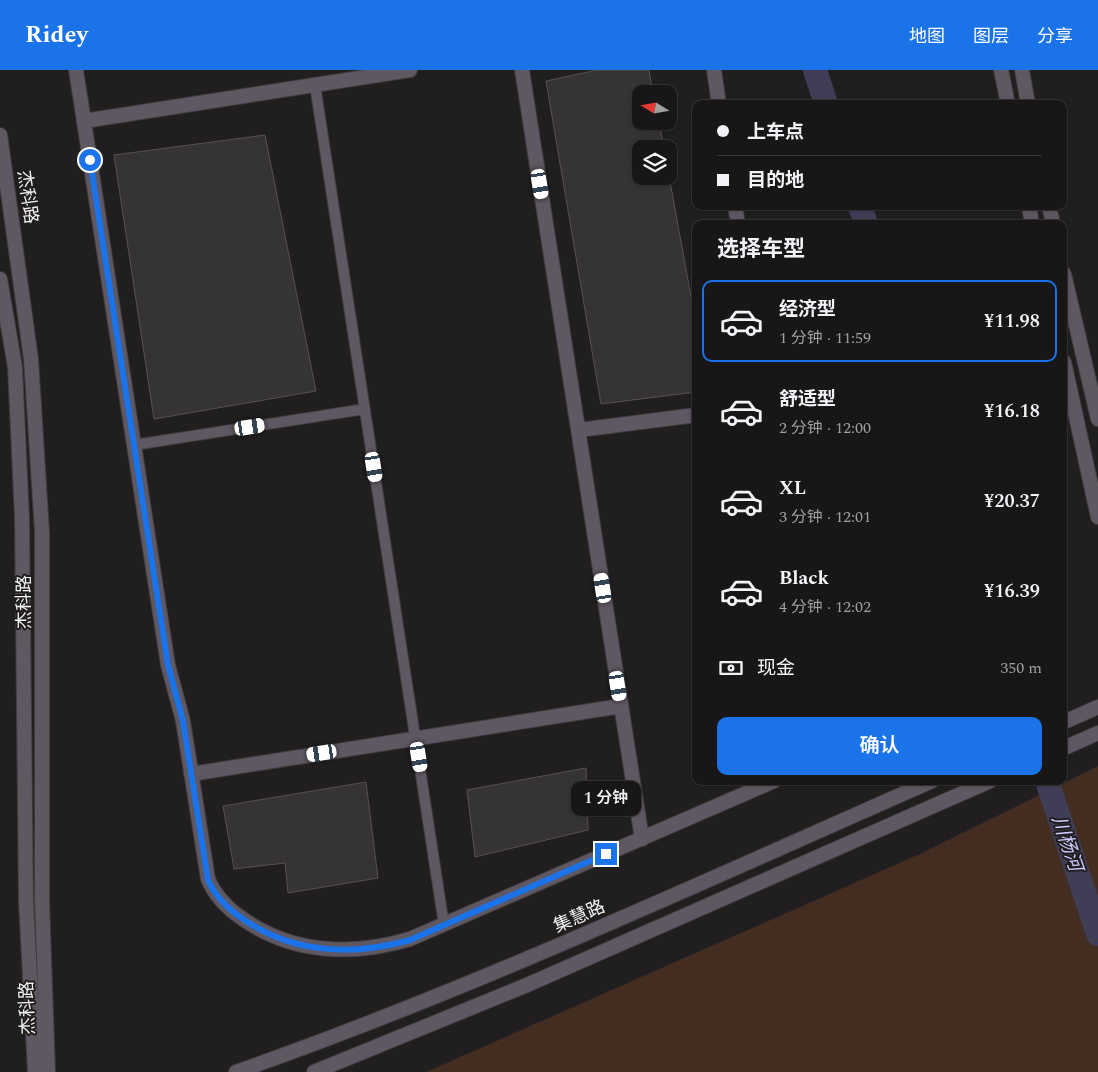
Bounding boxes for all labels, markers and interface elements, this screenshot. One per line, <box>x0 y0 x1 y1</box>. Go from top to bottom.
text: Ridey <box>25 17 88 53</box>
text: 地图 <box>909 23 945 50</box>
text: 图层 <box>973 23 1009 50</box>
text: 分享 <box>1037 23 1073 50</box>
north arrow <box>632 85 678 130</box>
map controls <box>632 85 677 185</box>
text: 上车点 <box>747 118 804 147</box>
button: layers <box>632 140 677 185</box>
route start <box>79 149 101 171</box>
text: 目的地 <box>747 166 804 195</box>
street label: 杰科路 <box>10 168 45 226</box>
car <box>530 168 549 200</box>
text: 选择车型 <box>717 233 805 266</box>
text: 经济型 <box>779 295 836 324</box>
icon: car <box>719 299 764 344</box>
text: ¥11.98 <box>984 307 1040 336</box>
text: 1 分钟 · 11:59 <box>779 326 871 350</box>
text: 舒适型 <box>779 385 836 414</box>
icon: car <box>719 389 764 434</box>
text: ¥16.18 <box>984 397 1040 426</box>
text: 2 分钟 · 12:00 <box>779 416 871 440</box>
car <box>234 417 265 437</box>
car <box>364 451 383 483</box>
text: XL <box>779 474 806 503</box>
icon: car <box>719 479 764 524</box>
text: ¥20.37 <box>984 487 1040 516</box>
text: 3 分钟 · 12:01 <box>779 505 871 529</box>
text: Black <box>779 564 829 593</box>
icon: car <box>719 569 764 614</box>
car <box>593 572 612 604</box>
street label: 杰科路 <box>11 575 38 629</box>
text: ¥16.39 <box>984 577 1040 606</box>
text: 4 分钟 · 12:02 <box>779 595 871 619</box>
icon: cash <box>717 654 745 682</box>
text: 现金 <box>757 654 795 683</box>
text: 350 m <box>1000 656 1042 680</box>
car <box>608 670 627 702</box>
button: 确认 <box>717 717 1042 775</box>
car <box>409 741 428 773</box>
car <box>306 743 337 763</box>
callout: 1 分钟 <box>571 782 641 816</box>
text: 1 分钟 <box>584 786 628 810</box>
water label: 川杨河 <box>1044 812 1091 879</box>
route end <box>595 843 617 865</box>
street label: 集慧路 <box>549 893 609 940</box>
street label: 杰科路 <box>13 981 42 1035</box>

